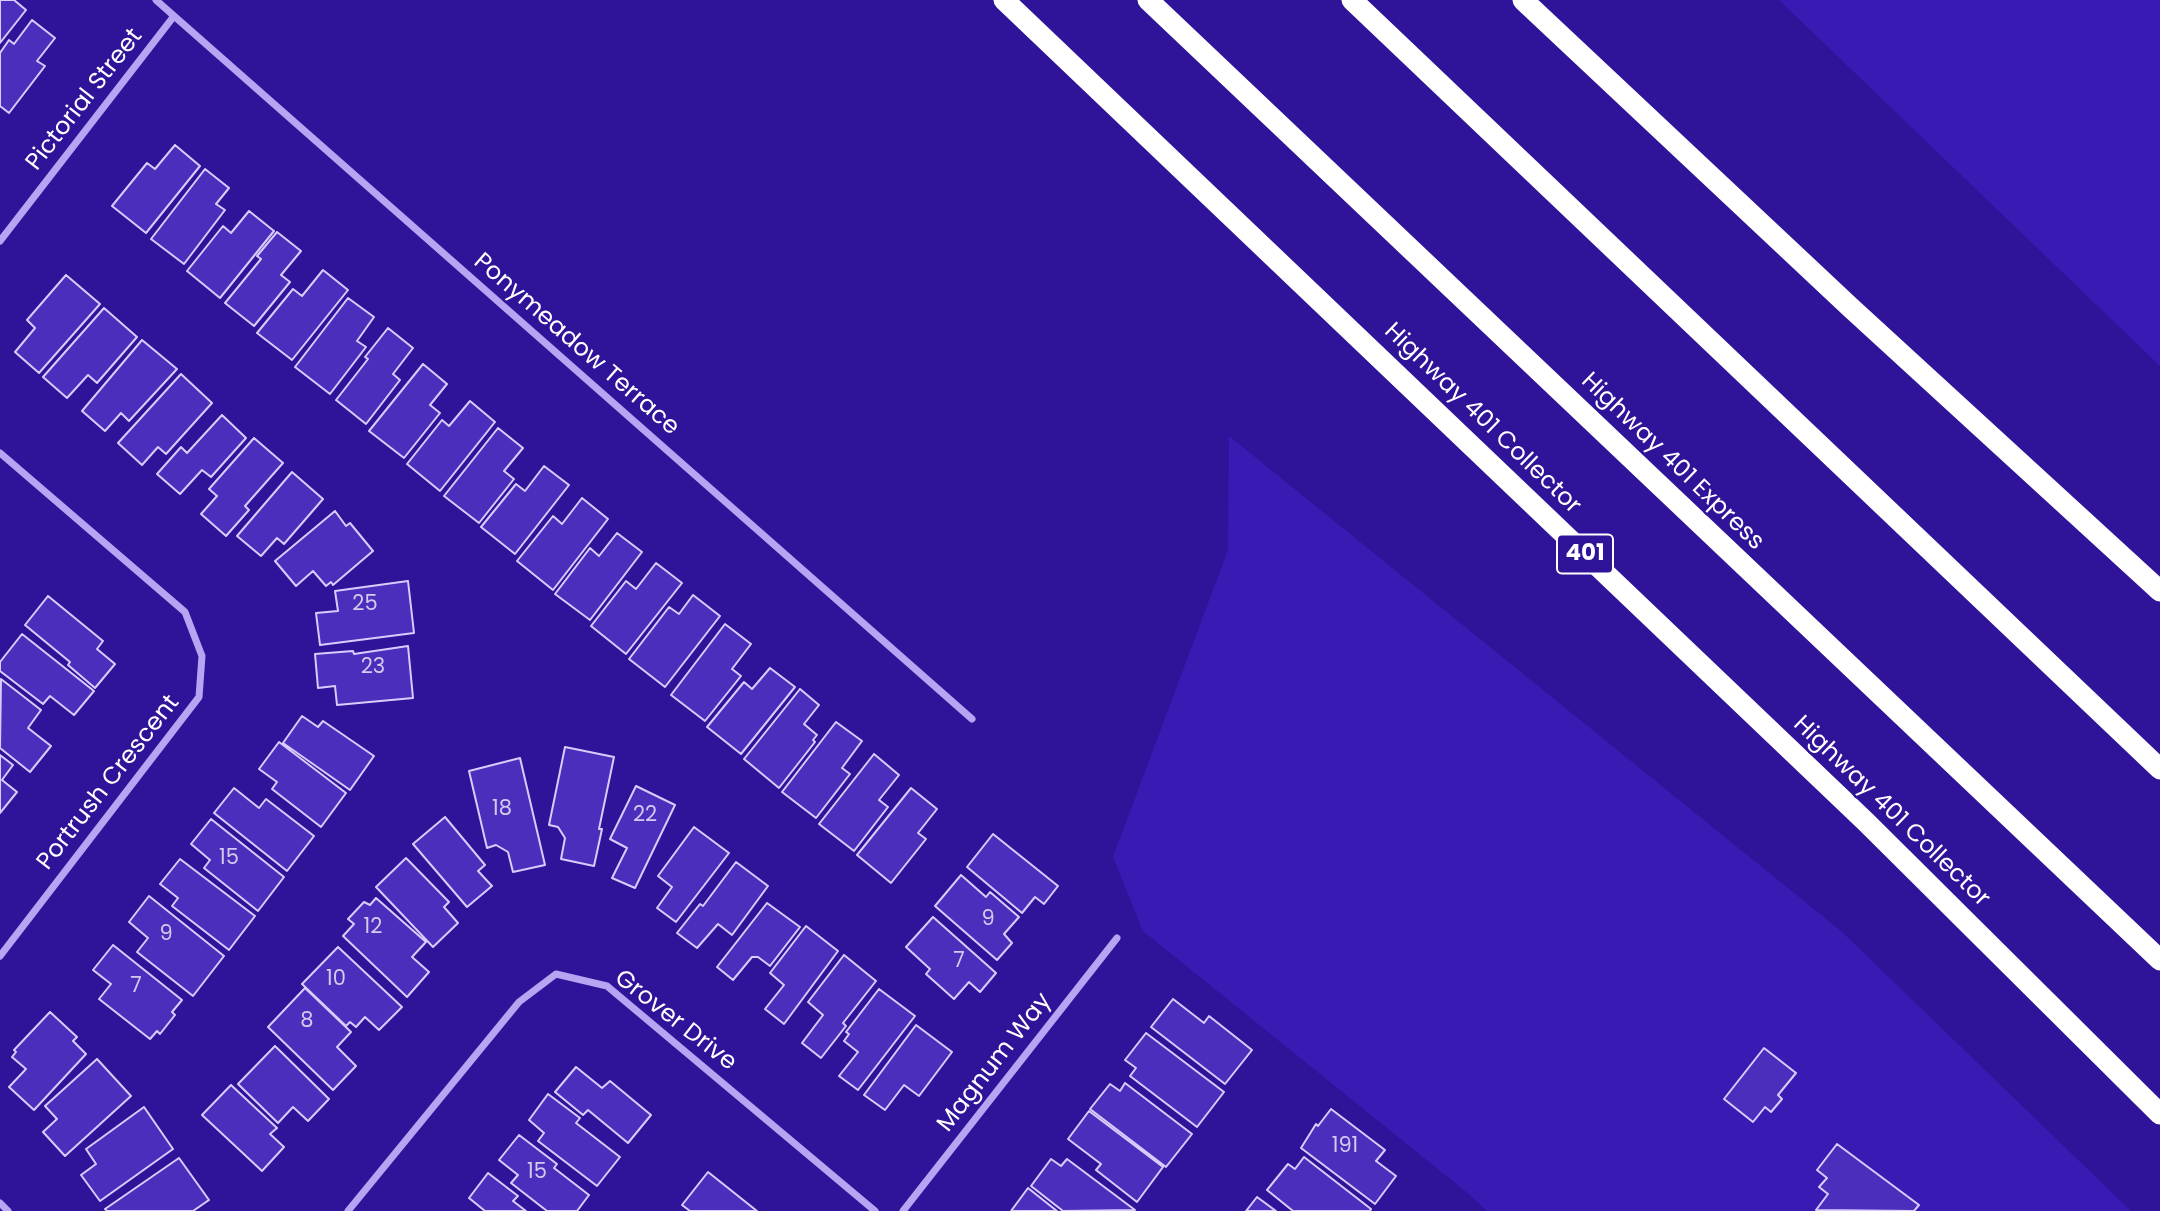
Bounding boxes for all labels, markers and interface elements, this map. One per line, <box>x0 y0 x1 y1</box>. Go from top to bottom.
street label: Pictorial Street <box>21 23 149 177</box>
street label: Ponymeadow Terrace <box>467 248 685 442</box>
street label: Highway 401 Collector <box>1378 318 1586 520</box>
street label: Highway 401 Express <box>1575 367 1769 557</box>
road number: 401 <box>1557 534 1613 574</box>
house number: 25 <box>352 592 378 618</box>
house number: 23 <box>361 655 385 681</box>
street label: Portrush Crescent <box>32 690 186 876</box>
street label: Highway 401 Collector <box>1787 711 1995 913</box>
house number: 18 <box>492 797 512 823</box>
house number: 22 <box>633 803 657 829</box>
house number: 15 <box>219 846 239 872</box>
house number: 9 <box>981 907 995 933</box>
house number: 12 <box>364 915 382 941</box>
house number: 9 <box>159 922 173 948</box>
house number: 7 <box>953 949 965 975</box>
street label: Grover Drive <box>608 964 742 1078</box>
house number: 10 <box>326 967 346 993</box>
house number: 7 <box>130 974 142 1000</box>
street label: Magnum Way <box>932 988 1058 1138</box>
house number: 8 <box>300 1009 314 1035</box>
house number: 191 <box>1332 1134 1358 1160</box>
house number: 15 <box>527 1160 547 1186</box>

